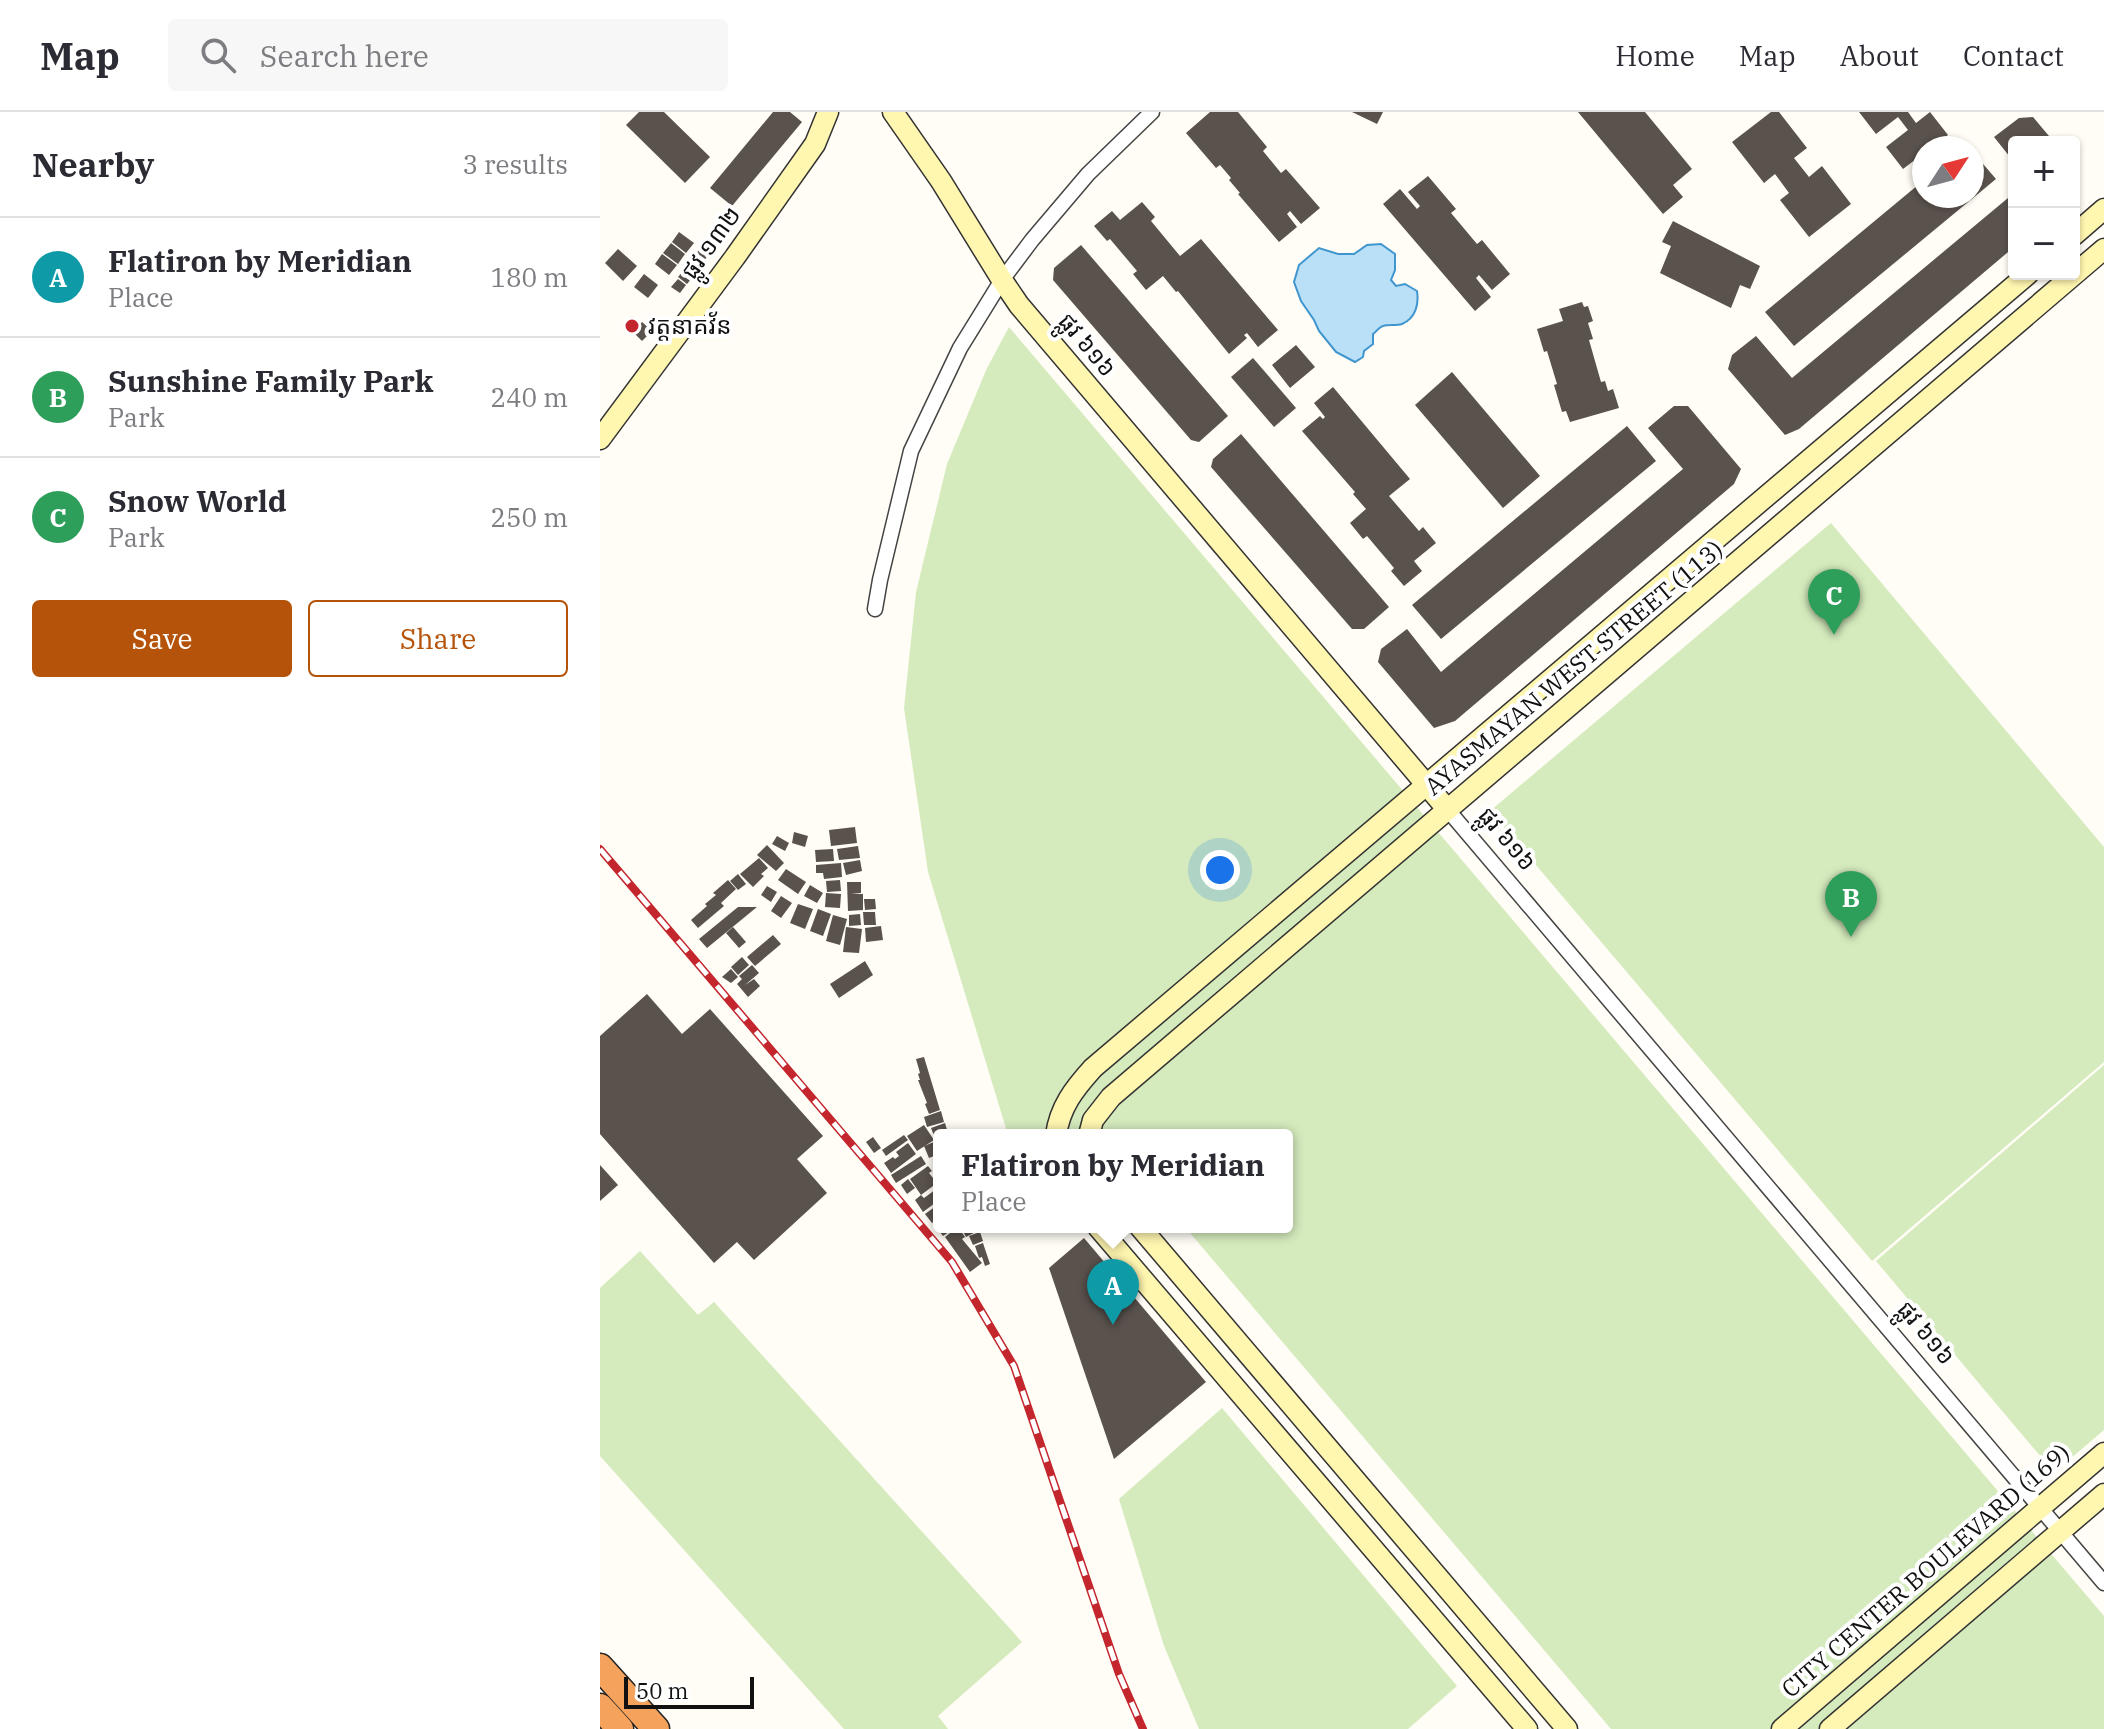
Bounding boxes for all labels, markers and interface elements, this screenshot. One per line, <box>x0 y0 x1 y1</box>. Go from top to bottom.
search box <box>168 19 728 91</box>
text: Map <box>40 31 120 80</box>
icon: search <box>196 33 240 77</box>
text: Search here <box>260 36 429 75</box>
text: Home <box>1615 37 1695 74</box>
text: Map <box>1739 37 1796 74</box>
text: About <box>1840 37 1919 74</box>
text: Contact <box>1963 37 2064 74</box>
north arrow <box>1912 136 1984 208</box>
map controls <box>2008 136 2080 280</box>
button: + <box>2008 136 2080 208</box>
text: Nearby <box>32 142 154 186</box>
text: 3 results <box>462 147 568 181</box>
street label: ផ្លូវ ១៣២ <box>673 200 753 289</box>
button: − <box>2008 208 2080 280</box>
text: Flatiron by Meridian <box>108 241 412 280</box>
text: A <box>49 260 67 294</box>
text: 180 m <box>490 260 568 294</box>
text: Place <box>108 280 173 314</box>
street label: ផ្លូវ ៦១៦ <box>1046 306 1124 388</box>
place label: វត្តនាគវ័ន <box>648 309 732 341</box>
marker: វត្តនាគវ័ន <box>623 317 641 335</box>
text: Sunshine Family Park <box>108 361 433 400</box>
text: B <box>49 380 67 414</box>
text: 240 m <box>490 380 568 414</box>
text: Park <box>108 400 165 434</box>
text: Snow World <box>108 481 287 520</box>
text: C <box>49 500 67 534</box>
text: 250 m <box>490 500 568 534</box>
text: Park <box>108 520 165 554</box>
street label: AYASMAYAN WEST STREET (113) <box>1417 533 1729 802</box>
pin: C <box>1808 569 1860 635</box>
button: Save <box>32 600 292 677</box>
button: Share <box>308 600 568 677</box>
street label: ផ្លូវ ៦១៦ <box>1466 800 1544 882</box>
your location <box>1200 850 1240 890</box>
pin: B <box>1825 871 1877 937</box>
popup <box>933 1129 1293 1233</box>
text: Flatiron by Meridian <box>961 1145 1265 1184</box>
text: Place <box>961 1184 1026 1218</box>
pin: A <box>1087 1259 1139 1325</box>
street label: ផ្លូវ ៦១៦ <box>1885 1294 1963 1376</box>
street label: CITY CENTER BOULEVARD (169) <box>1774 1436 2076 1704</box>
scale bar <box>624 1673 754 1709</box>
text: 50 m <box>636 1676 688 1705</box>

